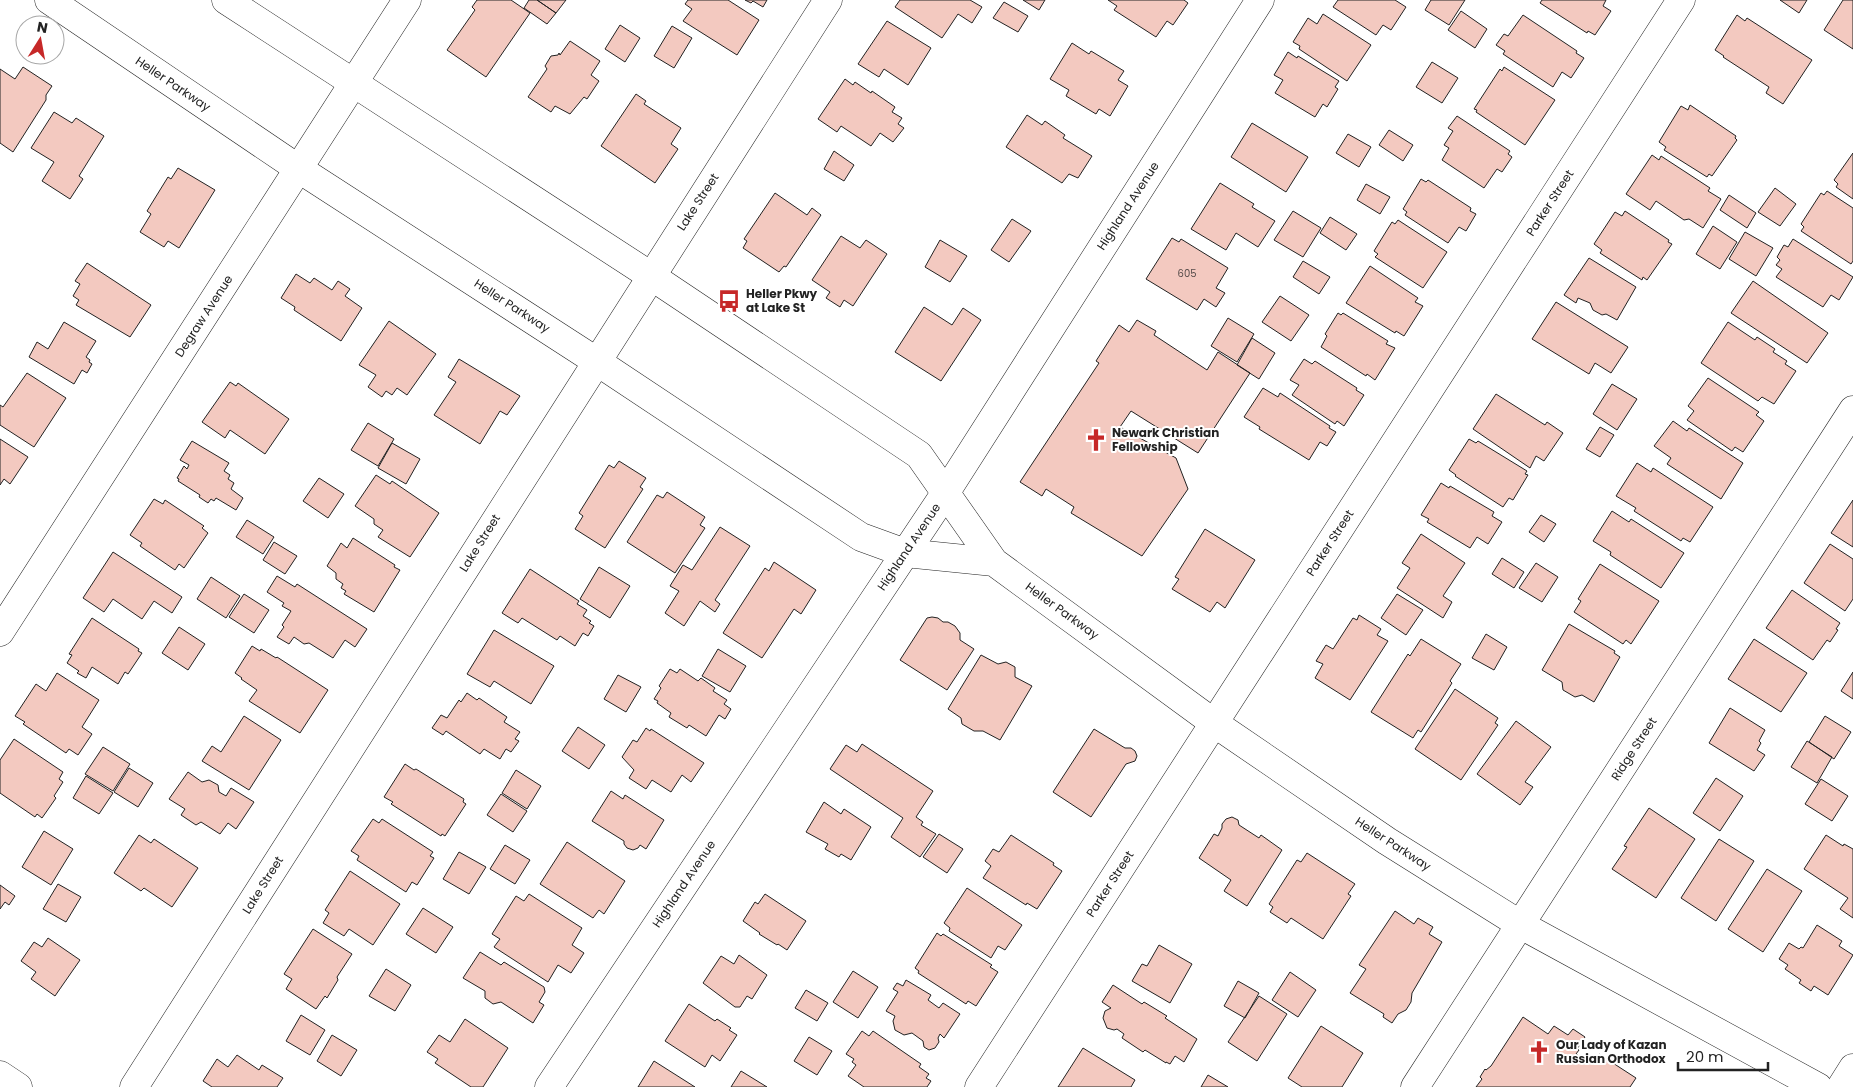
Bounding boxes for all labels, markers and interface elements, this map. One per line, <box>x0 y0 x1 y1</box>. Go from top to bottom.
north arrow <box>15 15 65 65</box>
text: N <box>35 16 50 38</box>
street label: Heller Parkway <box>132 52 214 115</box>
street label: Highland Avenue <box>1093 158 1163 253</box>
street label: Parker Street <box>1522 166 1577 239</box>
street label: Lake Street <box>673 170 722 234</box>
house number: 605 <box>1178 266 1196 281</box>
street label: Degraw Avenue <box>171 271 237 360</box>
street label: Heller Parkway <box>471 275 554 337</box>
place label: Heller Pkwy at Lake St <box>746 285 818 316</box>
bus stop icon: Heller Pkwy at Lake St <box>716 288 742 314</box>
place label: Newark Christian Fellowship <box>1112 424 1219 455</box>
church icon: Newark Christian Fellowship <box>1083 427 1109 453</box>
street label: Highland Avenue <box>873 500 944 594</box>
street label: Parker Street <box>1302 506 1357 579</box>
street label: Lake Street <box>455 511 504 575</box>
street label: Heller Parkway <box>1022 578 1103 643</box>
street label: Ridge Street <box>1607 714 1660 784</box>
street label: Heller Parkway <box>1352 813 1435 875</box>
street label: Highland Avenue <box>648 837 719 931</box>
street label: Parker Street <box>1082 847 1137 920</box>
street label: Lake Street <box>238 853 287 917</box>
place label: Our Lady of Kazan Russian Orthodox <box>1556 1036 1667 1067</box>
church icon: Our Lady of Kazan Russian Orthodox <box>1526 1039 1552 1065</box>
scale bar <box>1678 1040 1768 1072</box>
text: 20 m <box>1686 1046 1724 1067</box>

